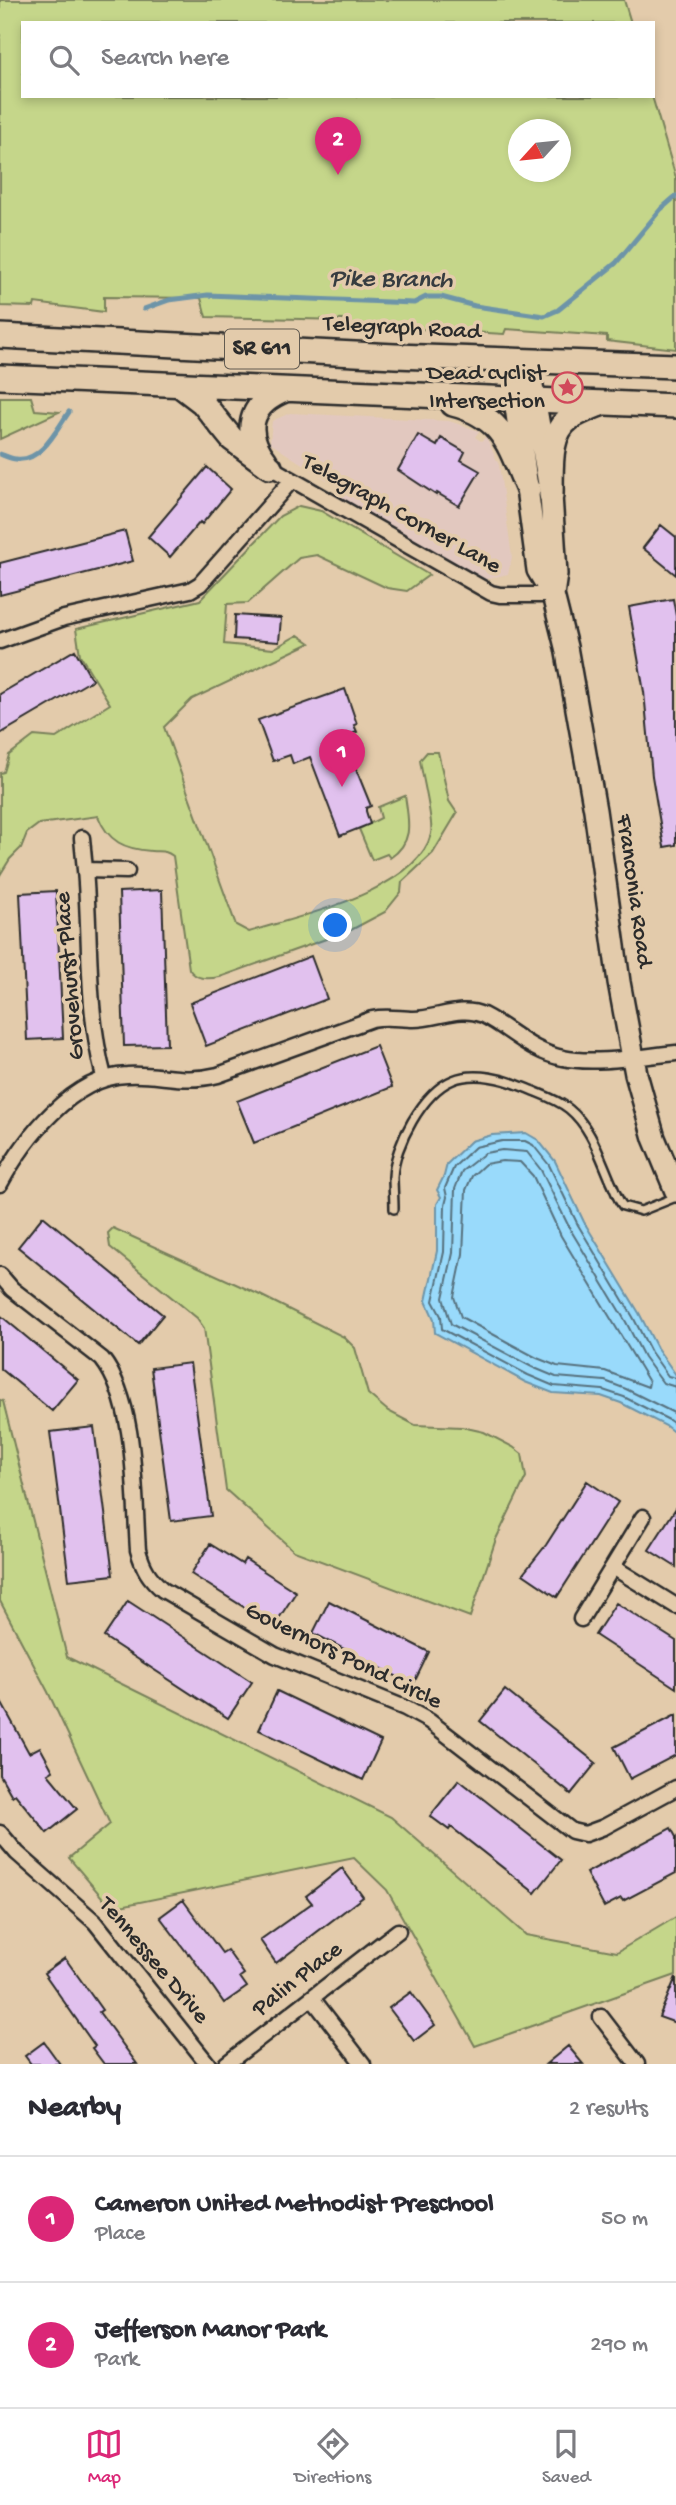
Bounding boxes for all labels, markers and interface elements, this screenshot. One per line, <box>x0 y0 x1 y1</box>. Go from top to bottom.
search box <box>21 21 655 98</box>
icon: search <box>45 41 83 79</box>
text: Search here <box>101 44 229 75</box>
pin: 2 <box>315 117 361 175</box>
north arrow <box>508 119 571 182</box>
water label: Pike Branch <box>329 264 454 298</box>
street label: Telegraph Road <box>321 310 483 348</box>
road number: SR 611 <box>225 330 299 368</box>
place label: Dead cyclist Intersection <box>425 360 547 417</box>
place icon: Dead cyclist Intersection <box>551 371 585 405</box>
street label: Telegraph Corner Lane <box>295 447 506 582</box>
pin: 1 <box>319 729 365 787</box>
street label: Franconia Road <box>608 812 658 971</box>
street label: Grovehurst Place <box>49 890 93 1061</box>
your location <box>318 908 352 942</box>
street label: Governors Pond Circle <box>240 1597 447 1717</box>
street label: Tennessee Drive <box>90 1890 215 2031</box>
street label: Palin Place <box>246 1935 349 2025</box>
text: Nearby <box>28 2092 121 2127</box>
text: 2 results <box>569 2096 648 2123</box>
text: Cameron United Methodist Preschool <box>95 2190 494 2221</box>
text: 1 <box>46 2206 56 2233</box>
text: 50 m <box>601 2206 648 2233</box>
text: Place <box>95 2221 145 2248</box>
text: Jefferson Manor Park <box>95 2316 326 2347</box>
text: 2 <box>45 2332 57 2359</box>
text: 290 m <box>590 2332 648 2359</box>
text: Park <box>95 2347 139 2374</box>
tab: Map <box>85 2425 123 2490</box>
tab: Directions <box>294 2425 371 2490</box>
tab: Saved <box>542 2425 591 2490</box>

